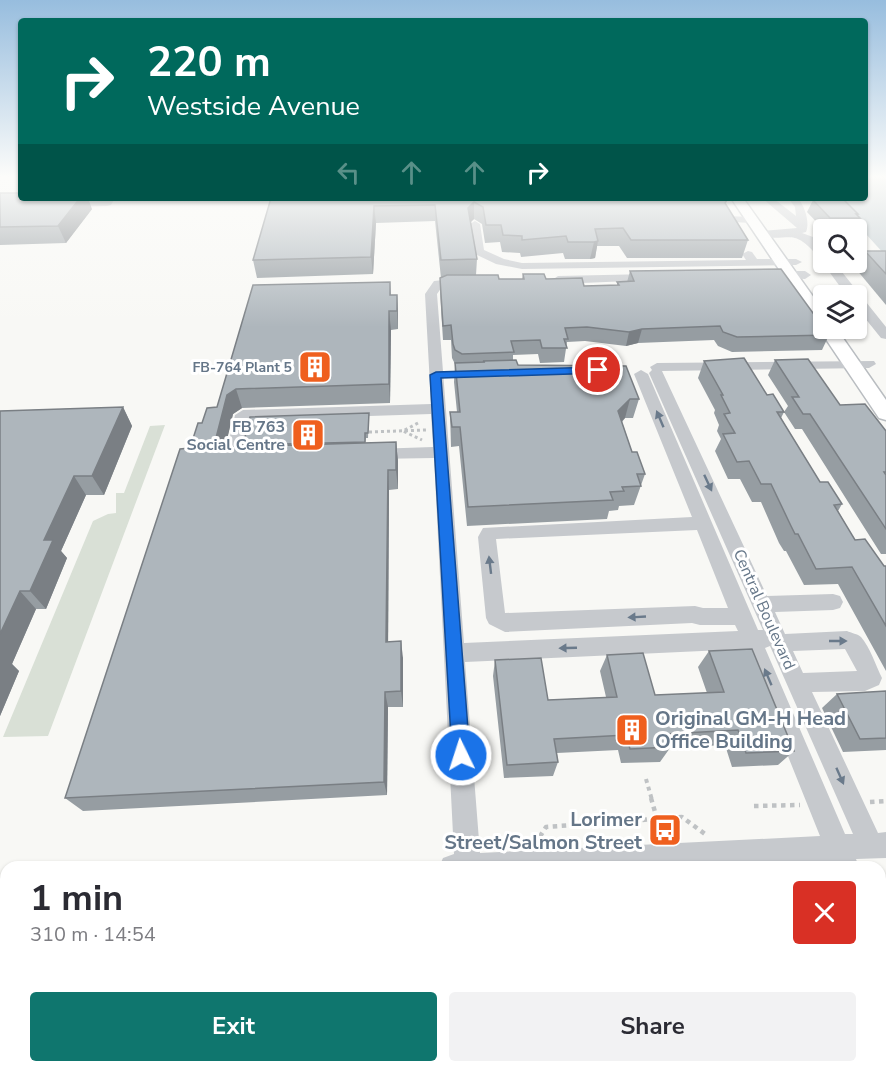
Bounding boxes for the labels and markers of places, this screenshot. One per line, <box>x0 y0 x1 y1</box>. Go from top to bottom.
pin <box>572 344 623 395</box>
building icon: FB-764 Plant 5 <box>297 349 333 385</box>
place label: FB-764 Plant 5 <box>192 358 292 377</box>
place label: FB 763 Social Centre <box>187 416 285 456</box>
building icon: FB 763 Social Centre <box>290 417 326 453</box>
place label: Original GM-H Head Office Building <box>655 705 846 755</box>
building icon: Original GM-H Head Office Building <box>614 712 650 748</box>
place label: Lorimer Street/Salmon Street <box>444 806 642 856</box>
bus stop icon: Lorimer Street/Salmon Street <box>647 812 683 848</box>

